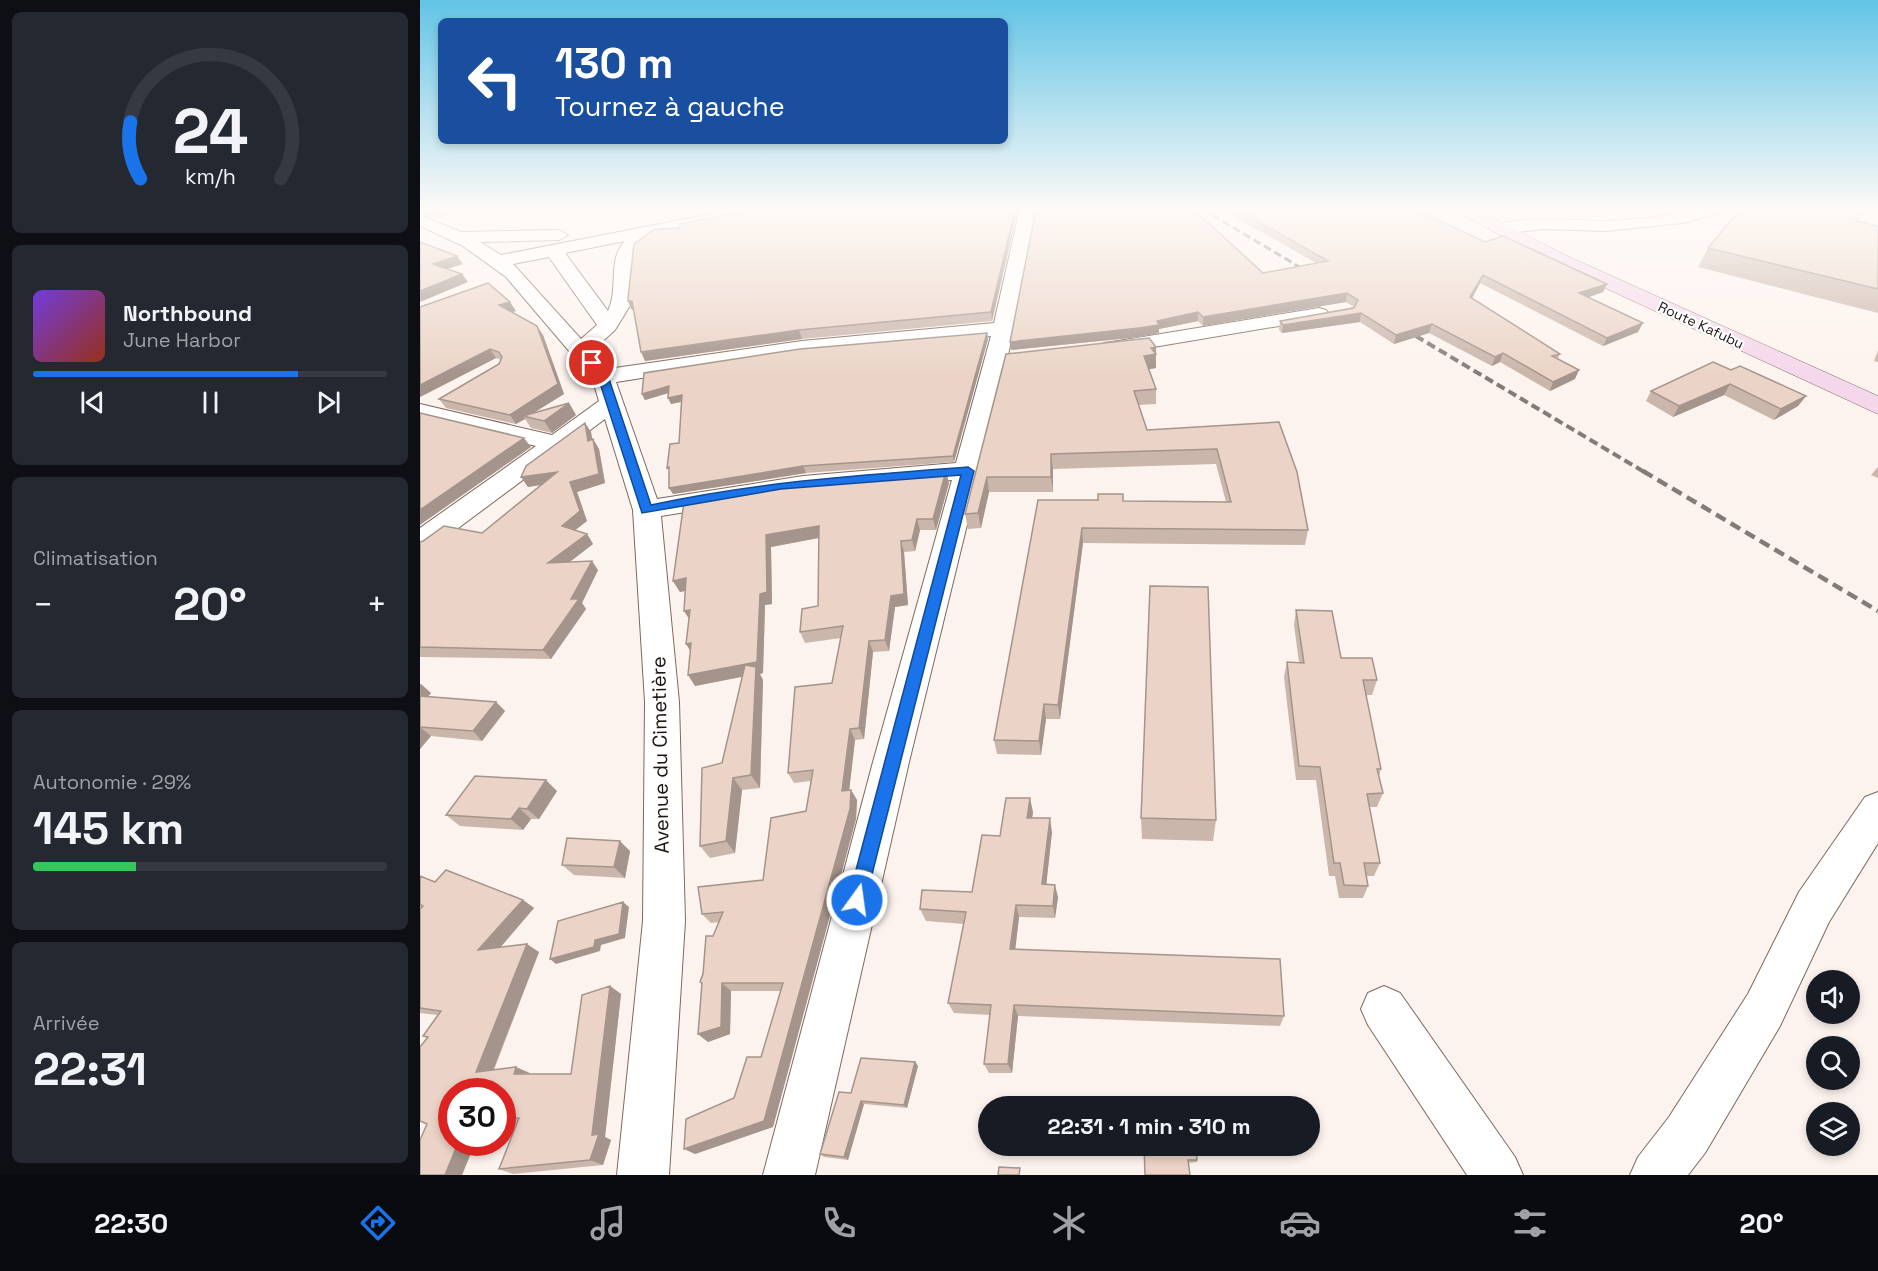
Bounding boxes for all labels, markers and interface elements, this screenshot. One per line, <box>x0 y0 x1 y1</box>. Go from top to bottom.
text: 130 m <box>555 37 673 90</box>
icon: left <box>456 42 534 120</box>
text: Tournez à gauche <box>555 89 785 124</box>
text: 24 <box>172 92 248 171</box>
text: km/h <box>184 164 236 191</box>
street label: Route Kafubu <box>1655 297 1747 353</box>
text: Northbound <box>123 299 252 327</box>
text: June Harbor <box>123 327 241 353</box>
pin <box>566 337 617 388</box>
icon: arrive <box>575 346 608 379</box>
icon: previous <box>76 386 109 419</box>
icon: pause <box>194 386 227 419</box>
icon: next <box>312 386 345 419</box>
text: Climatisation <box>33 545 158 571</box>
text: 20° <box>173 576 247 633</box>
text: − <box>33 584 53 626</box>
text: + <box>367 584 387 626</box>
street label: Avenue du Cimetière <box>645 656 675 854</box>
text: Autonomie · 29% <box>33 769 191 795</box>
text: 145 km <box>33 800 184 857</box>
position arrow <box>825 868 889 932</box>
map controls <box>1806 970 1860 1156</box>
button: sound <box>1806 970 1860 1024</box>
text: Arrivée <box>33 1010 100 1036</box>
button: search <box>1806 1036 1860 1090</box>
text: 22:31 <box>33 1041 147 1098</box>
speed limit sign: 30 <box>438 1078 516 1156</box>
button: layers <box>1806 1102 1860 1156</box>
text: 22:31 · 1 min · 310 m <box>1048 1112 1250 1140</box>
icon: directions <box>357 1202 399 1244</box>
icon: music <box>587 1202 629 1244</box>
icon: phone <box>818 1202 860 1244</box>
icon: climate <box>1048 1202 1090 1244</box>
icon: car <box>1279 1202 1321 1244</box>
icon: filters <box>1509 1202 1551 1244</box>
text: 22:30 <box>94 1206 168 1241</box>
text: 20° <box>1740 1206 1784 1241</box>

